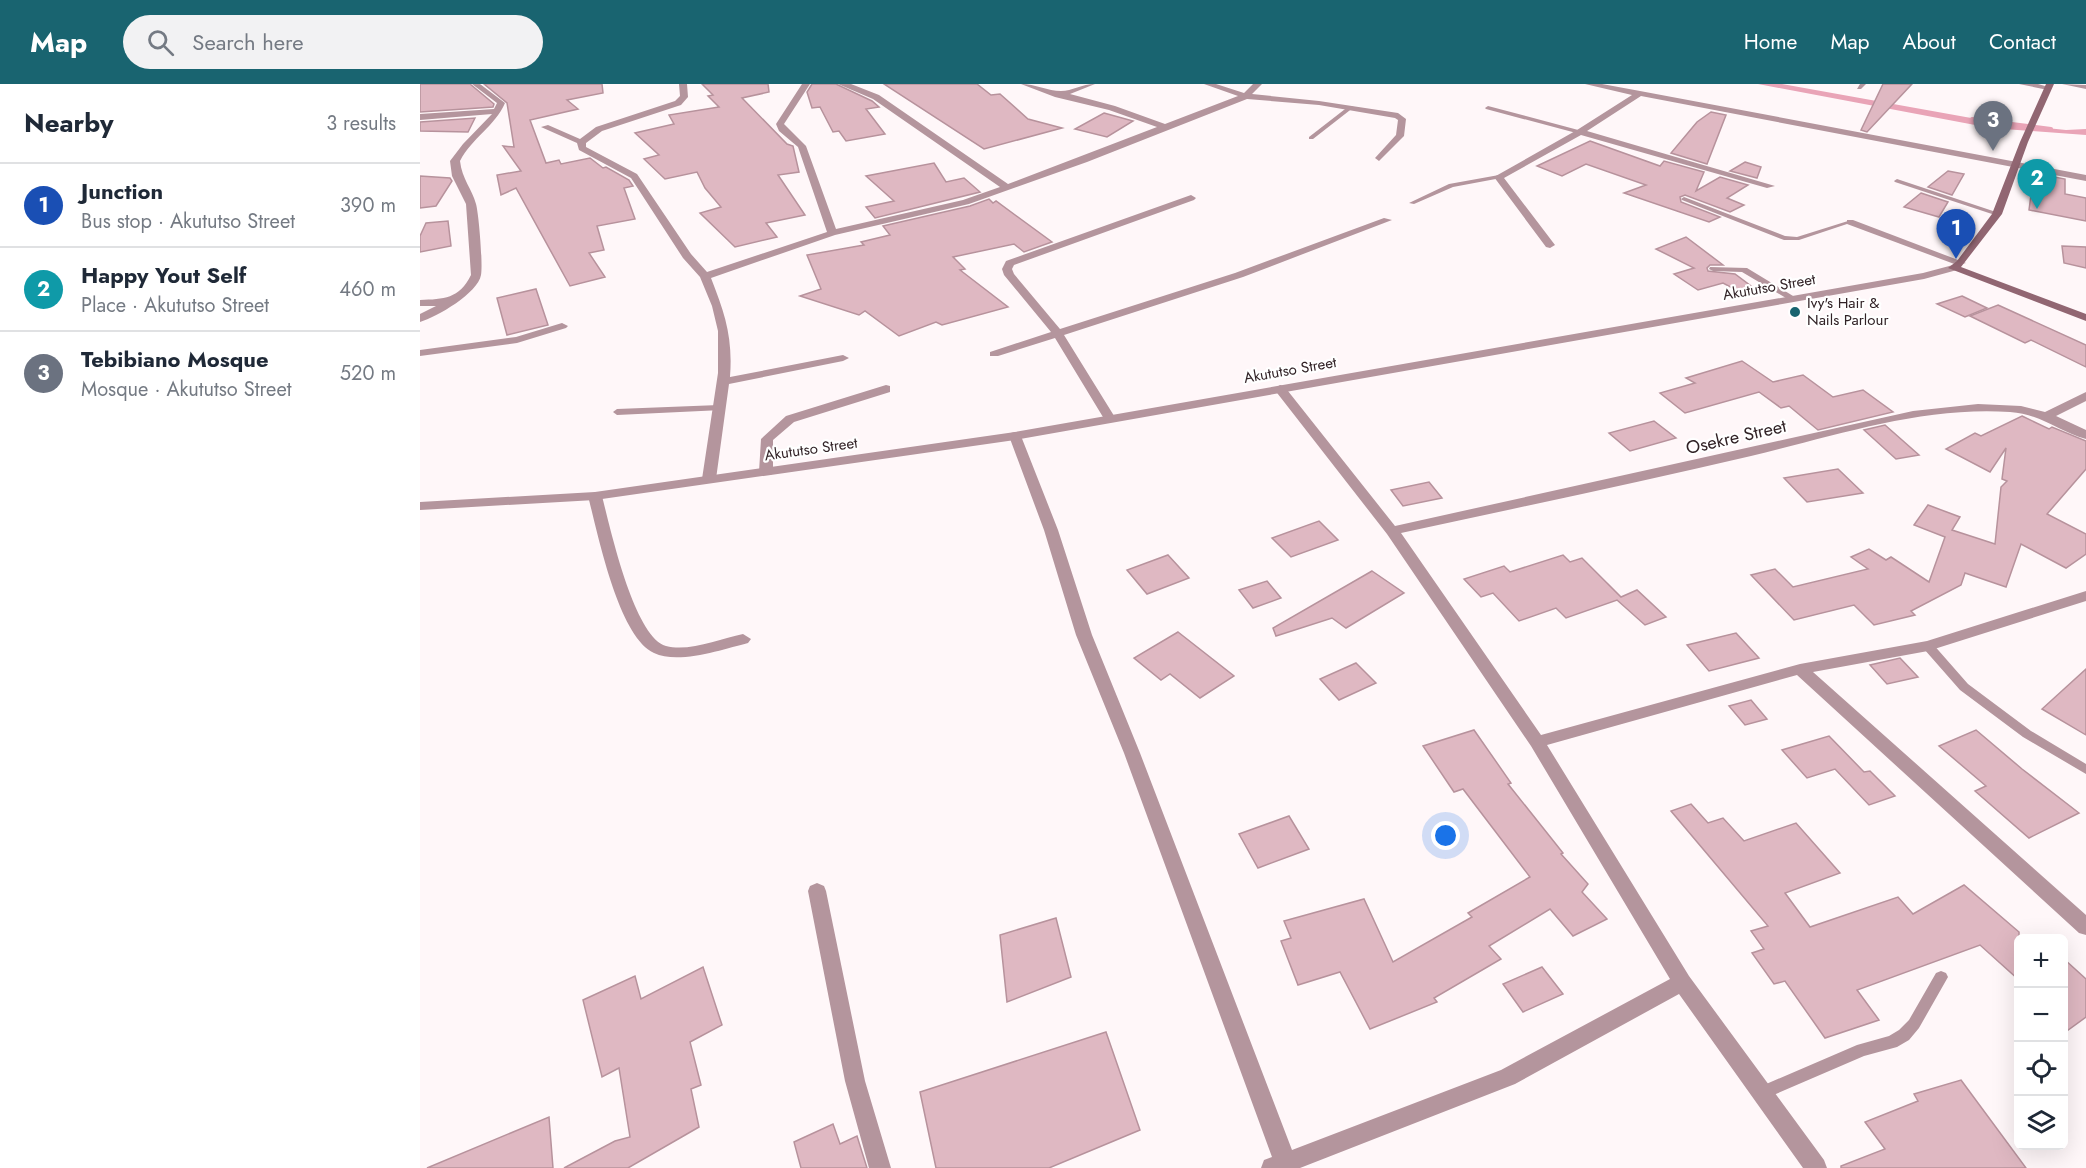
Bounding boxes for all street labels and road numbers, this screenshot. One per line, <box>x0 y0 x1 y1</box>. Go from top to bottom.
street label: Akututso Street <box>1721 268 1818 306</box>
street label: Akututso Street <box>1242 351 1339 389</box>
street label: Osekre Street <box>1683 413 1789 461</box>
street label: Akututso Street <box>763 432 859 466</box>

